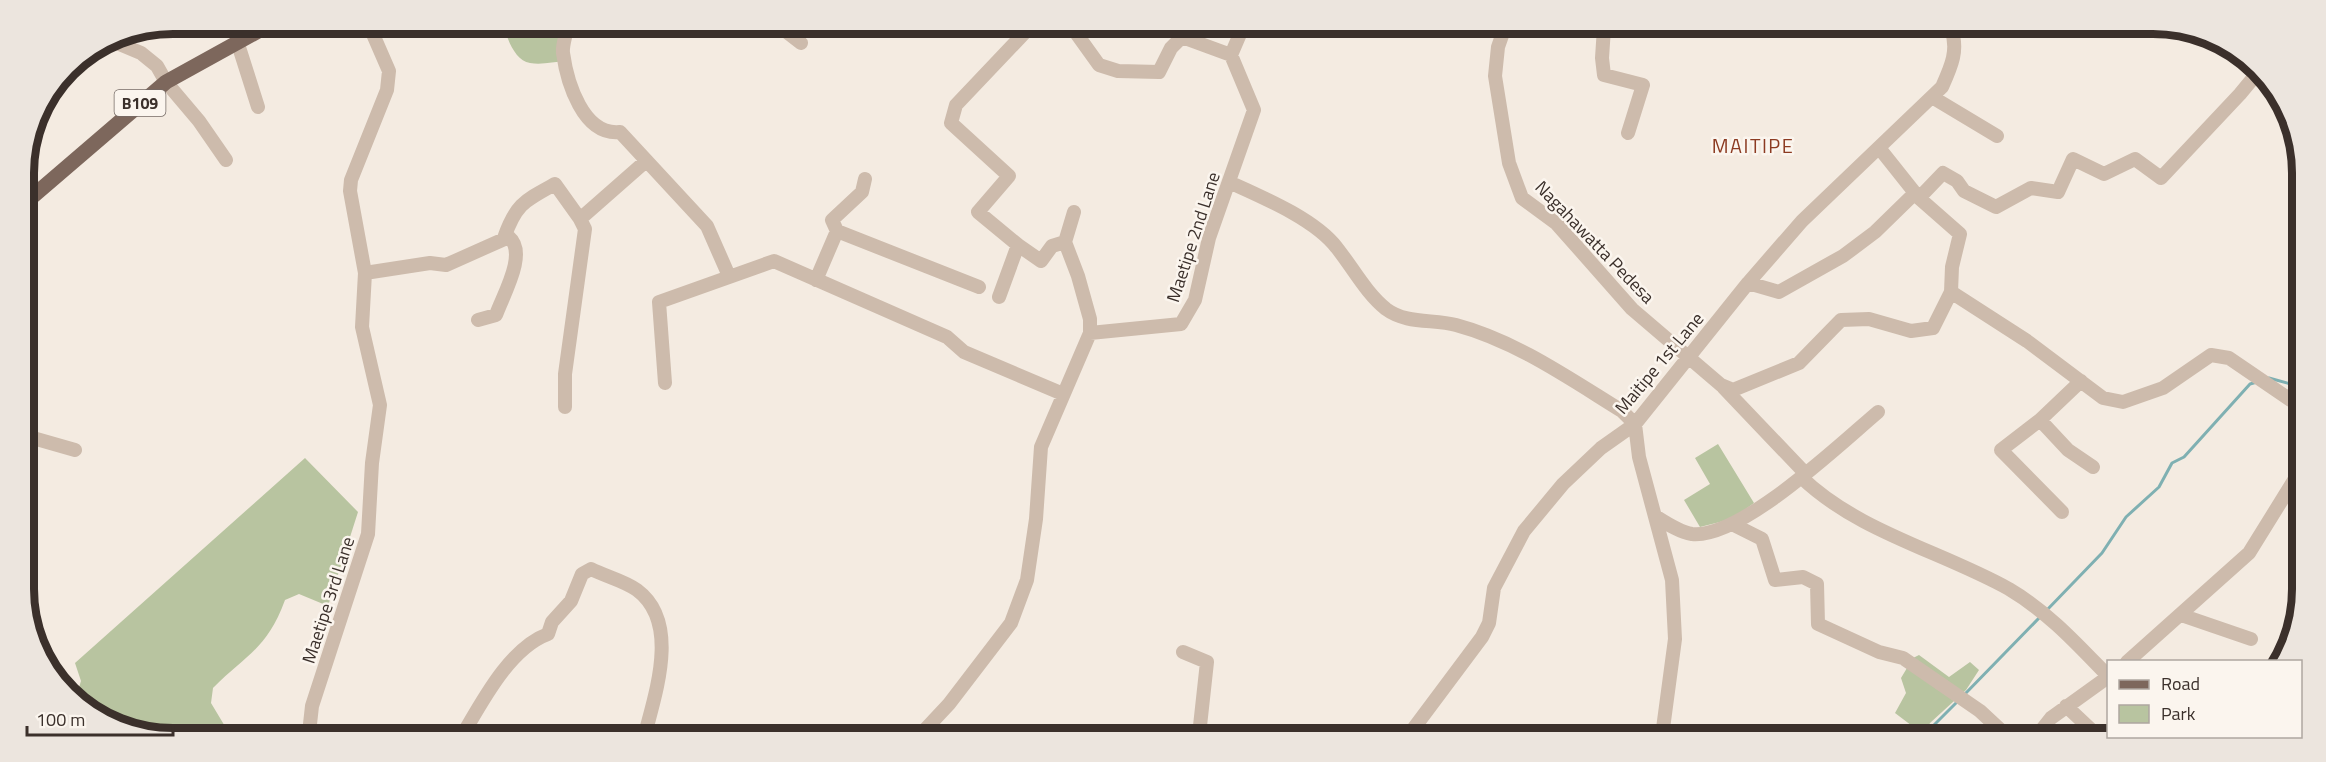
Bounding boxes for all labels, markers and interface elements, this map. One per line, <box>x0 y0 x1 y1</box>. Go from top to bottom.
road number: B109 <box>114 90 166 116</box>
district label: MAITIPE <box>1712 130 1794 161</box>
street label: Maetipe 2nd Lane <box>1159 168 1227 306</box>
street label: Nagahawatta Pedesa <box>1529 174 1661 310</box>
street label: Maitipe 1st Lane <box>1608 306 1710 420</box>
street label: Maetipe 3rd Lane <box>295 533 361 667</box>
legend <box>2107 660 2302 738</box>
text: Road <box>2161 670 2200 697</box>
scale bar <box>27 699 172 737</box>
text: Park <box>2161 700 2196 727</box>
text: 100 m <box>36 706 85 733</box>

